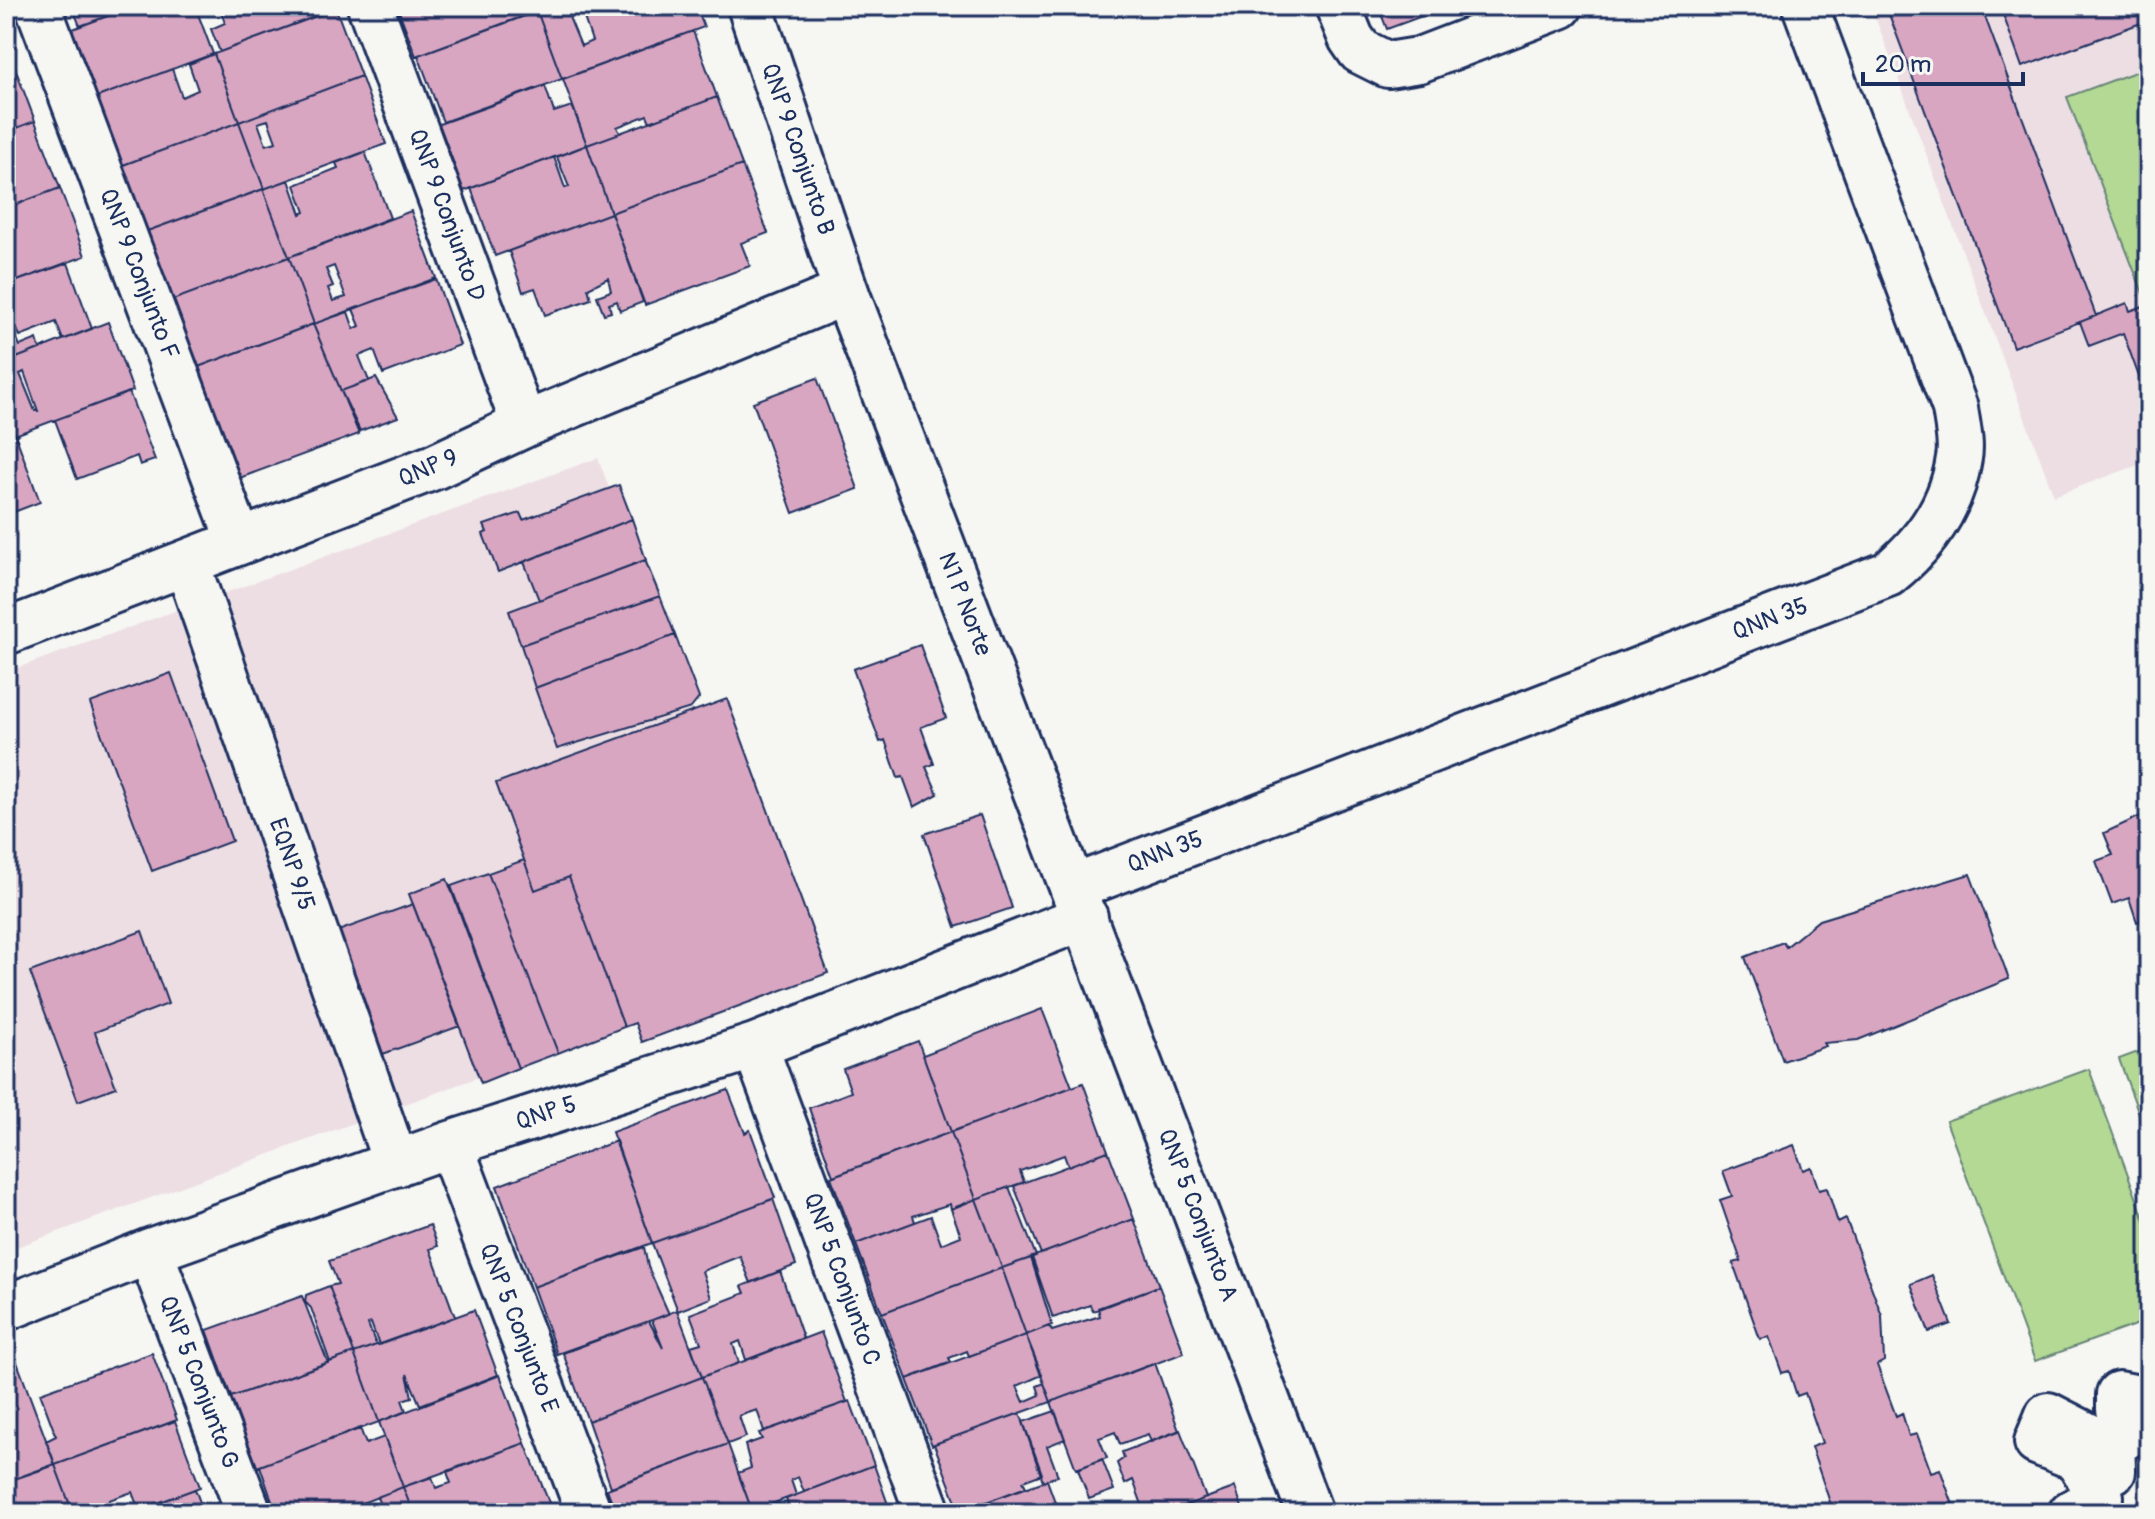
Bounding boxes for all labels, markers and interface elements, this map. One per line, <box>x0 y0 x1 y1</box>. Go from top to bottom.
scale bar <box>1863 36 2023 86</box>
text: 20 m <box>1875 50 1931 79</box>
street label: QNP 9 Conjunto B <box>755 59 841 239</box>
street label: QNP 9 Conjunto D <box>402 125 492 305</box>
street label: QNP 9 Conjunto F <box>93 184 185 364</box>
street label: QNP 9 <box>394 443 462 493</box>
street label: N1 P Norte <box>932 548 998 660</box>
street label: QNN 35 <box>1728 591 1812 647</box>
street label: EQNP 9/5 <box>263 814 321 914</box>
street label: QNN 35 <box>1123 824 1207 880</box>
street label: QNP 5 <box>512 1090 580 1136</box>
street label: QNP 5 Conjunto A <box>1152 1125 1244 1305</box>
street label: QNP 5 Conjunto C <box>797 1189 887 1369</box>
street label: QNP 5 Conjunto E <box>473 1239 565 1417</box>
street label: QNP 5 Conjunto G <box>153 1291 245 1473</box>

